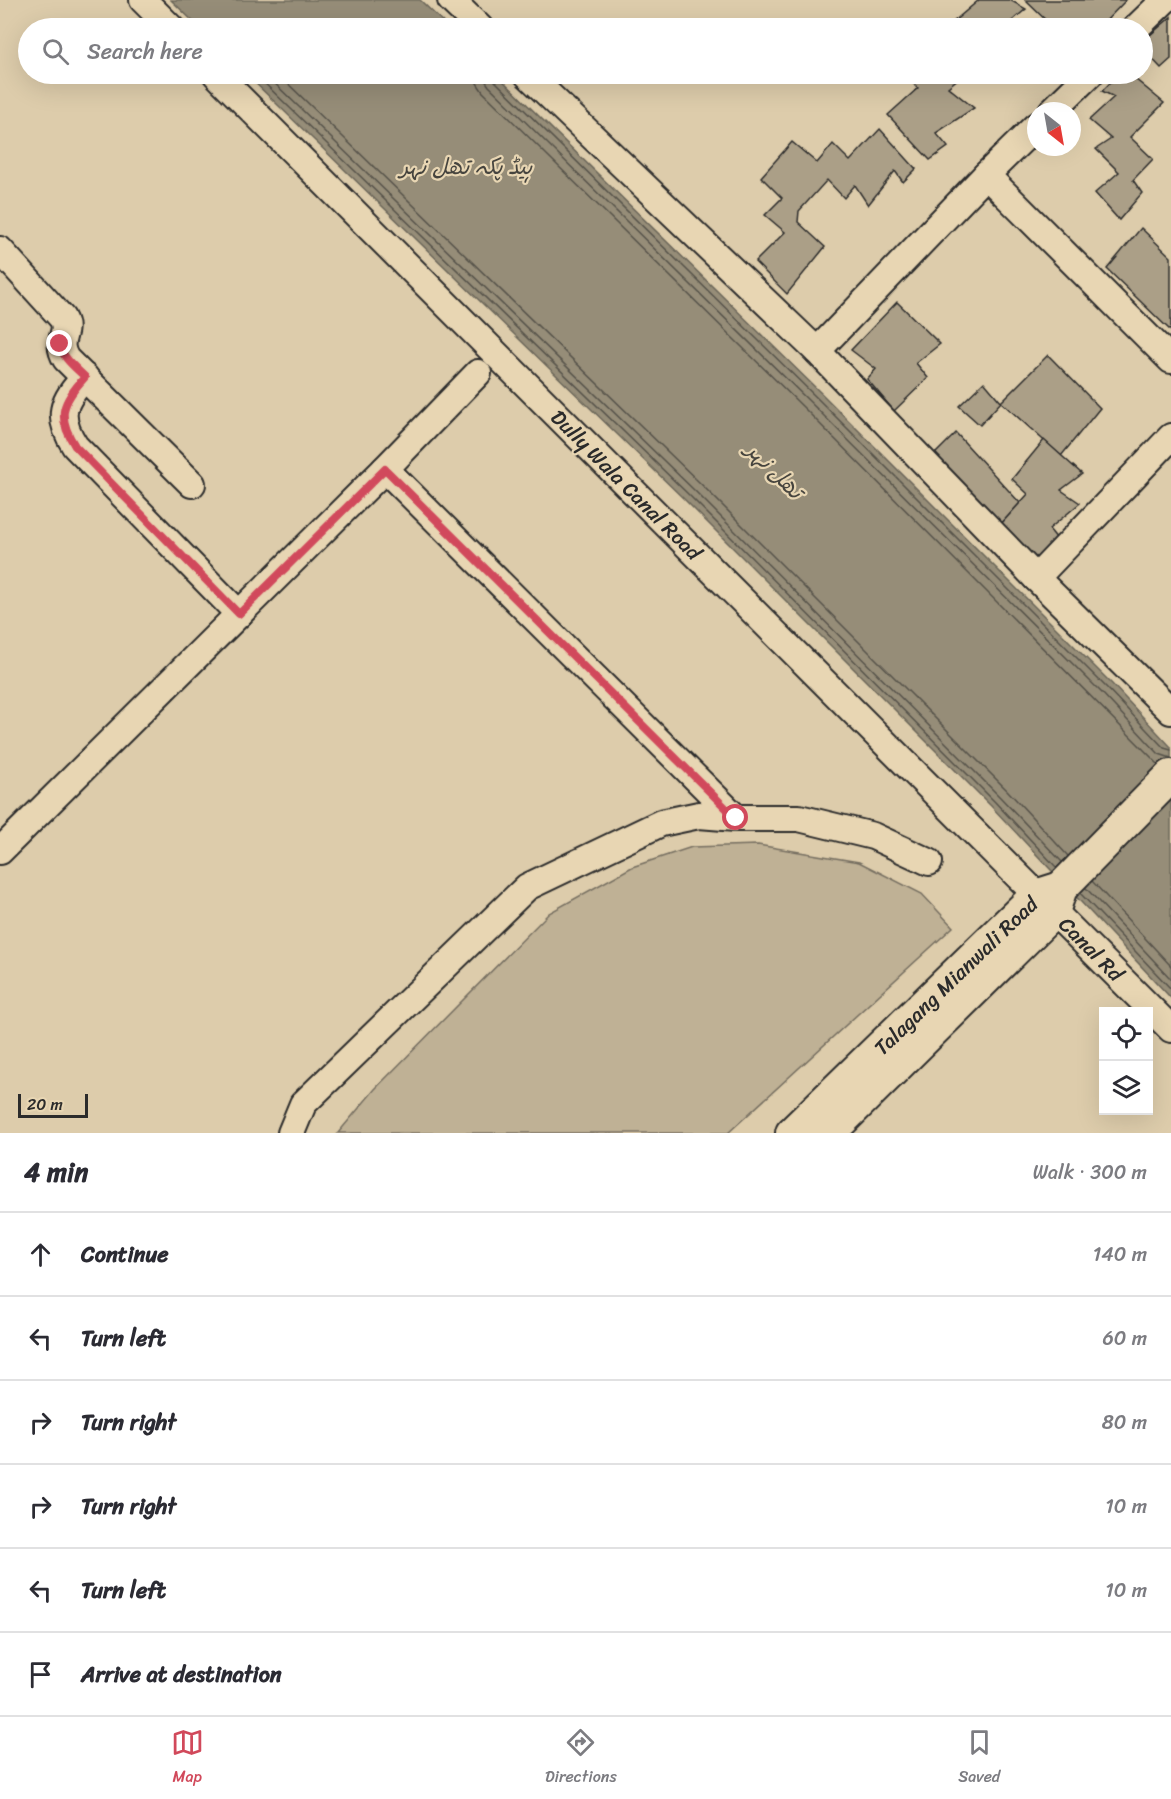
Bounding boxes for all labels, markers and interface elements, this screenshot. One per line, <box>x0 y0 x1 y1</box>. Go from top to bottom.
search box <box>18 18 1153 84</box>
text: Search here <box>87 32 203 71</box>
icon: search <box>39 35 72 68</box>
north arrow <box>1027 102 1081 156</box>
water label: ہیڈ پکہ تھل نہر <box>397 147 533 186</box>
route end <box>46 330 72 356</box>
street label: Dully Wala Canal Road <box>541 400 712 571</box>
water label: تھل نہر <box>734 430 816 511</box>
route start <box>722 804 748 830</box>
street label: Talagang Mianwali Road <box>865 885 1049 1065</box>
street label: Canal Rd <box>1049 907 1134 992</box>
map controls <box>1099 1007 1153 1115</box>
button: locate <box>1099 1007 1153 1061</box>
button: layers <box>1099 1061 1153 1115</box>
text: 20 m <box>27 1090 63 1119</box>
scale bar <box>18 1091 88 1118</box>
text: 4 min <box>24 1149 88 1195</box>
text: Walk · 300 m <box>1033 1155 1147 1190</box>
text: Continue <box>81 1235 169 1274</box>
text: 140 m <box>1093 1237 1147 1272</box>
icon: ahead <box>24 1238 57 1271</box>
text: Turn left <box>81 1319 166 1358</box>
text: 60 m <box>1102 1321 1147 1356</box>
icon: left <box>24 1322 57 1355</box>
text: Turn right <box>81 1403 176 1442</box>
text: 80 m <box>1102 1405 1147 1440</box>
icon: right <box>24 1406 57 1439</box>
text: Turn right <box>81 1487 176 1526</box>
text: 10 m <box>1105 1489 1147 1524</box>
icon: right <box>24 1490 57 1523</box>
text: Turn left <box>81 1571 166 1610</box>
text: 10 m <box>1105 1573 1147 1608</box>
icon: left <box>24 1574 57 1607</box>
text: Arrive at destination <box>81 1655 282 1694</box>
icon: arrive <box>24 1658 57 1691</box>
tab: Map <box>171 1726 204 1791</box>
tab: Directions <box>545 1726 617 1791</box>
tab: Saved <box>958 1726 1000 1791</box>

